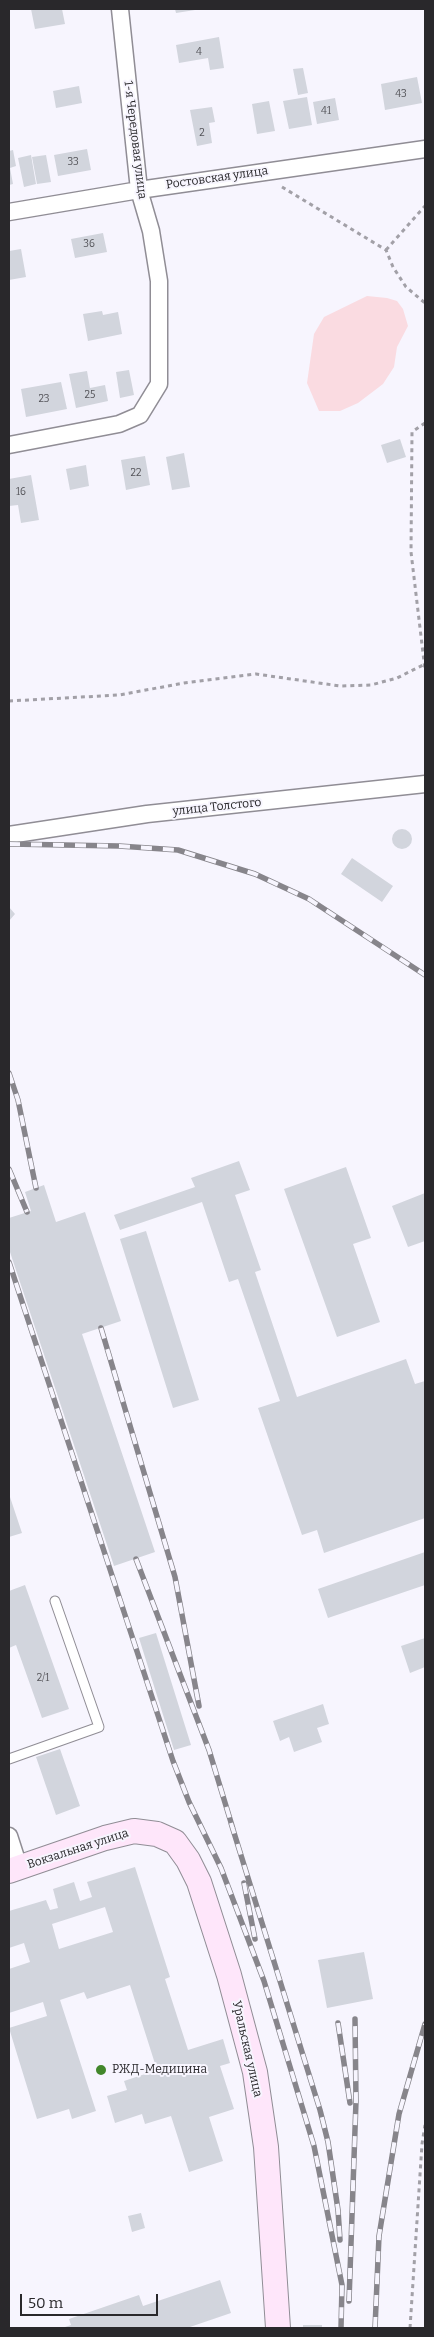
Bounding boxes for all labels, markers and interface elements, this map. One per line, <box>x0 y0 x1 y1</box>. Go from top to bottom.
house number: 4 <box>196 46 202 58</box>
street label: 1-я Чередовая улица <box>121 80 149 200</box>
house number: 43 <box>395 88 407 100</box>
house number: 41 <box>321 105 331 117</box>
house number: 2 <box>199 127 205 139</box>
house number: 33 <box>67 156 79 168</box>
street label: Ростовская улица <box>165 164 269 192</box>
house number: 36 <box>83 238 95 250</box>
house number: 25 <box>85 389 95 401</box>
house number: 23 <box>38 393 50 405</box>
house number: 22 <box>131 467 141 479</box>
house number: 16 <box>16 486 26 498</box>
street label: улица Толстого <box>172 795 262 819</box>
house number: 2/1 <box>37 1672 49 1684</box>
street label: Вокзальная улица <box>25 1826 131 1872</box>
street label: Уральская улица <box>229 1999 265 2099</box>
marker: РЖД-Медицина <box>94 2063 108 2077</box>
place label: РЖД-Медицина <box>112 2063 207 2077</box>
scale bar <box>22 2284 160 2316</box>
text: 50 m <box>28 2294 63 2312</box>

